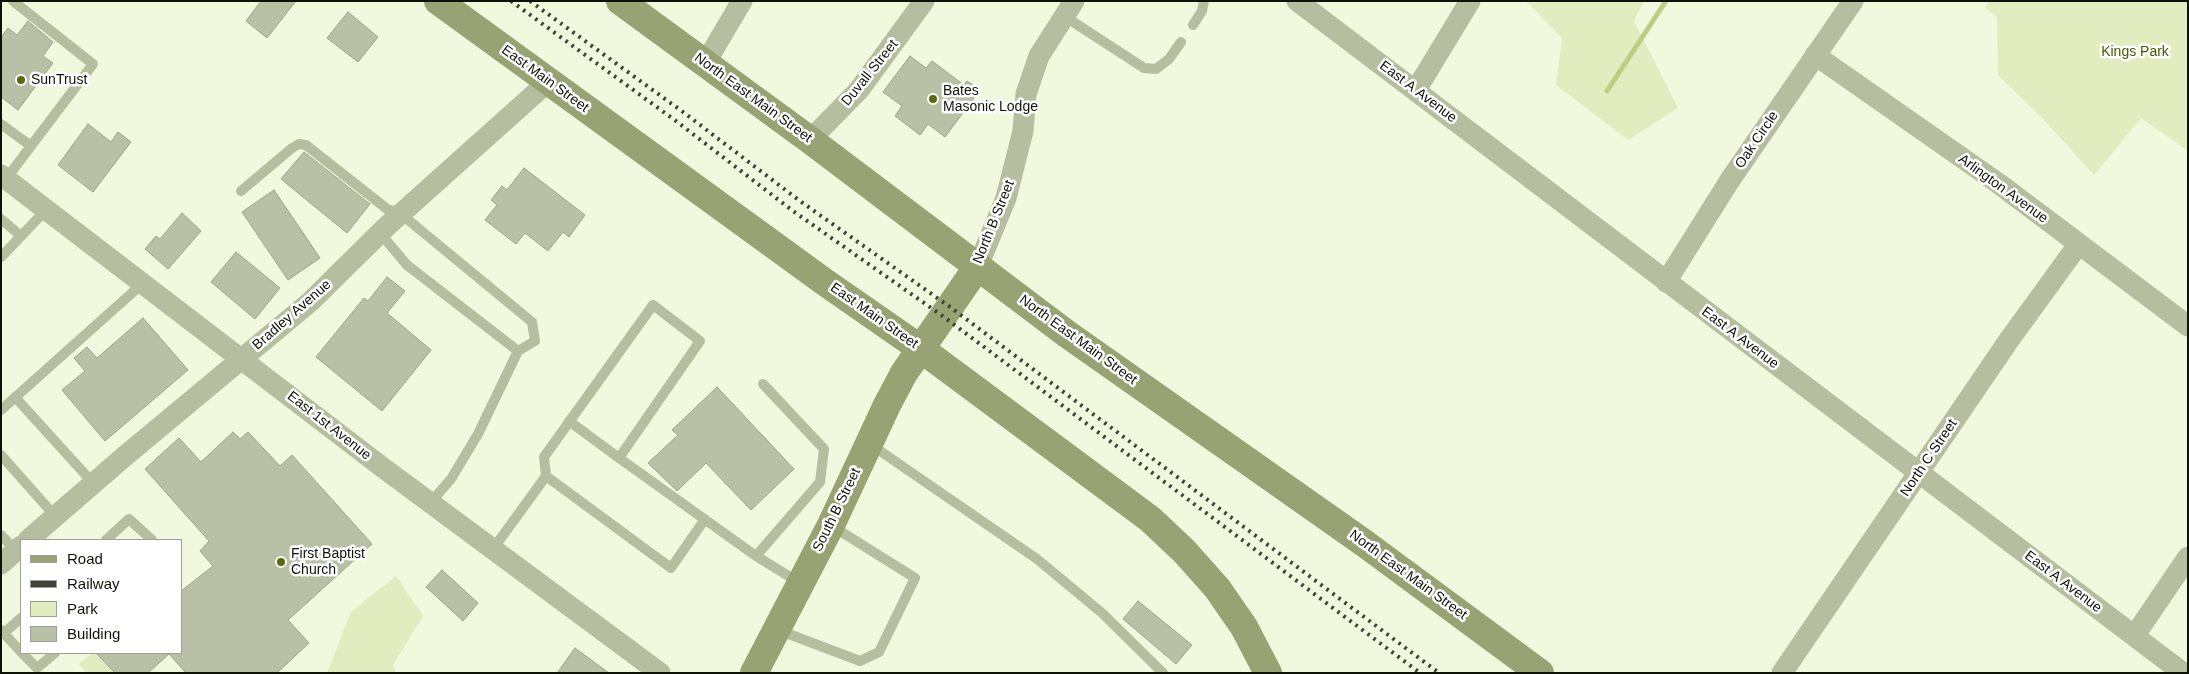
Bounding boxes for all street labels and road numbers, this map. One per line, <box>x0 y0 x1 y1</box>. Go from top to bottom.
street label: Duvall Street <box>838 37 902 109</box>
street label: East Main Street <box>498 42 592 116</box>
street label: North East Main Street <box>691 50 815 146</box>
street label: East A Avenue <box>1376 57 1460 127</box>
street label: Oak Circle <box>1732 108 1782 172</box>
street label: Arlington Avenue <box>1955 151 2051 227</box>
street label: North B Street <box>970 178 1018 266</box>
street label: Bradley Avenue <box>249 276 335 354</box>
street label: East Main Street <box>827 279 921 353</box>
street label: North East Main Street <box>1016 292 1140 388</box>
street label: East A Avenue <box>1698 303 1782 373</box>
street label: East 1st Avenue <box>284 388 374 464</box>
street label: North C Street <box>1897 416 1961 500</box>
street label: South B Street <box>809 465 865 555</box>
street label: North East Main Street <box>1346 527 1470 623</box>
street label: East A Avenue <box>2021 547 2105 617</box>

